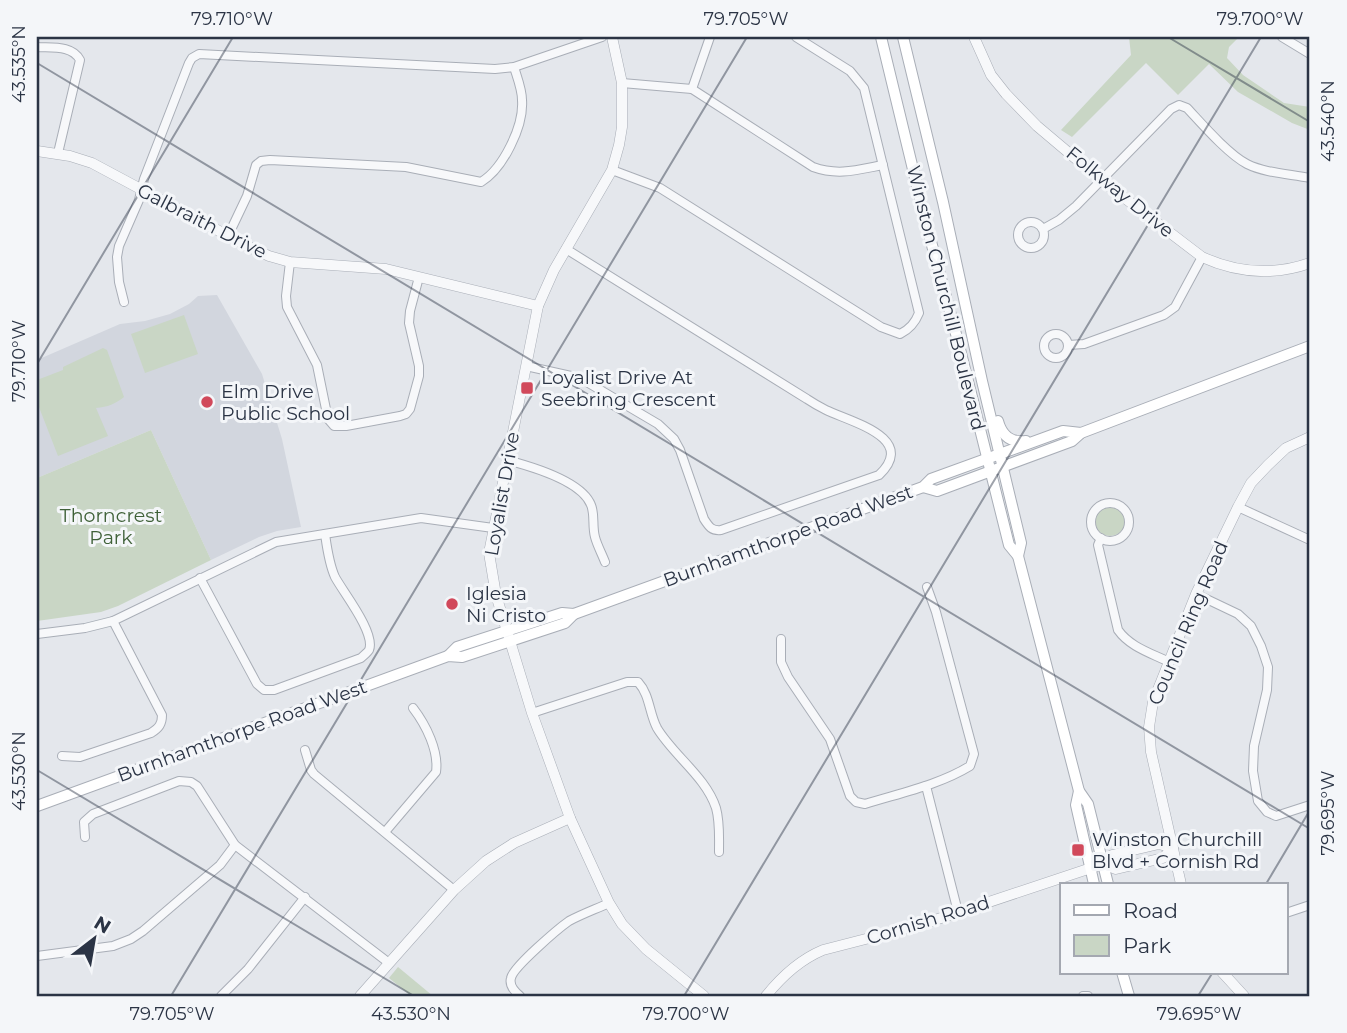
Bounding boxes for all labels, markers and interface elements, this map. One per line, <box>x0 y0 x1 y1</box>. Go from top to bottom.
text: 79.710°W <box>191 8 273 30</box>
text: 79.705°W <box>703 8 789 30</box>
text: 79.700°W <box>1216 8 1304 30</box>
text: 43.535°N <box>8 25 30 103</box>
text: 43.540°N <box>1317 80 1339 162</box>
street label: Folkway Drive <box>1062 142 1178 242</box>
street label: Winston Churchill Boulevard <box>902 163 990 433</box>
street label: Galbraith Drive <box>133 178 271 264</box>
text: 79.710°W <box>8 320 30 402</box>
place label: Loyalist Drive At Seebring Crescent <box>541 366 716 411</box>
place label: Elm Drive Public School <box>221 380 350 425</box>
marker: Loyalist Drive At Seebring Crescent <box>519 380 535 396</box>
marker: Elm Drive Public School <box>199 394 215 410</box>
street label: Loyalist Drive <box>480 430 524 558</box>
street label: Burnhamthorpe Road West <box>660 480 916 592</box>
park label: Thorncrest Park <box>60 504 163 549</box>
street label: Council Ring Road <box>1143 538 1233 708</box>
place label: Iglesia Ni Cristo <box>466 582 546 627</box>
marker: Iglesia Ni Cristo <box>444 596 460 612</box>
street label: Burnhamthorpe Road West <box>114 675 370 787</box>
text: 43.530°N <box>8 731 30 811</box>
text: 79.695°W <box>1317 771 1339 855</box>
place label: Winston Churchill Blvd + Cornish Rd <box>1092 828 1262 873</box>
marker: Winston Churchill Blvd + Cornish Rd <box>1070 842 1086 858</box>
legend <box>1060 883 1288 974</box>
street label: Cornish Road <box>864 890 992 950</box>
text: Road <box>1123 898 1178 923</box>
north arrow <box>60 904 130 974</box>
text: N <box>90 911 115 939</box>
text: Park <box>1123 933 1171 958</box>
text: 79.705°W <box>129 1003 215 1025</box>
text: 43.530°N <box>371 1003 451 1025</box>
text: 79.700°W <box>642 1003 730 1025</box>
text: 79.695°W <box>1157 1003 1241 1025</box>

